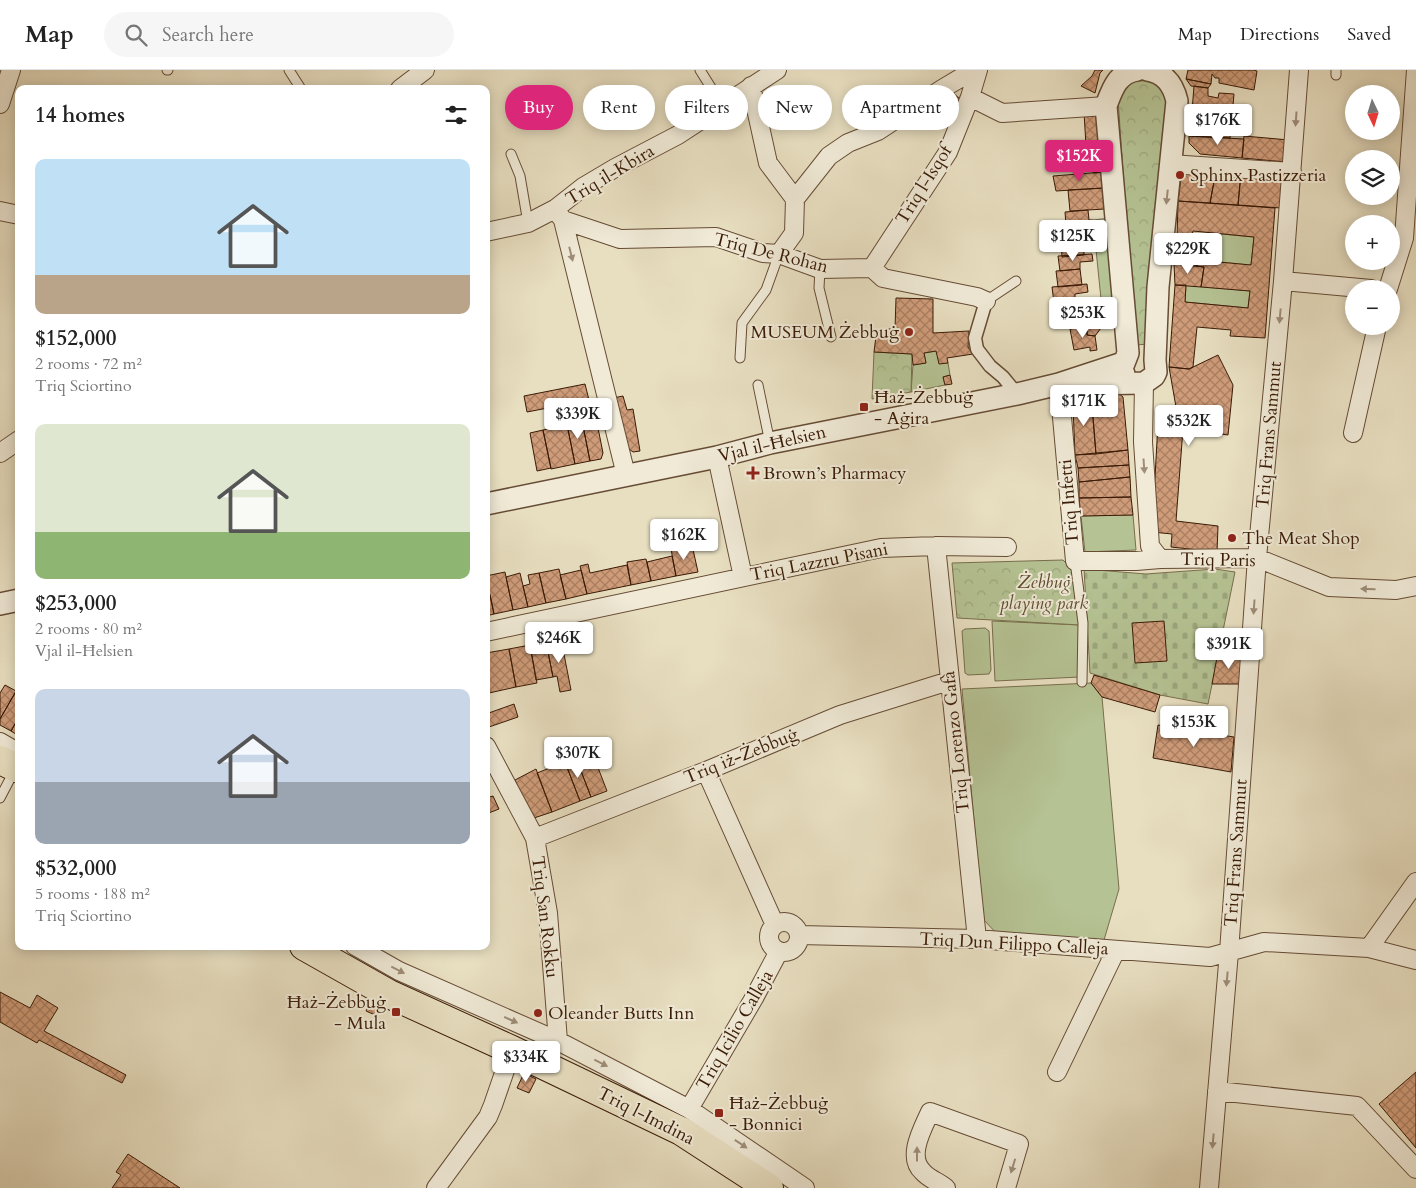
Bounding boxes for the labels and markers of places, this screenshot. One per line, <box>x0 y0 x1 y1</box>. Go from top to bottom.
pin: $176K <box>1183 104 1253 146</box>
pin: $152K <box>1044 140 1114 182</box>
place label: Sphinx Pastizzeria <box>1190 163 1327 188</box>
marker: Sphinx Pastizzeria <box>1174 169 1186 181</box>
pin: $125K <box>1038 220 1108 262</box>
pin: $229K <box>1153 232 1223 275</box>
pin: $253K <box>1048 296 1118 339</box>
place label: MUSEUM Żebbuġ <box>750 320 900 345</box>
marker: MUSEUM Żebbuġ <box>903 326 915 338</box>
pin: $171K <box>1049 384 1119 427</box>
place label: Ħaż-Żebbuġ - Aġira <box>874 385 974 431</box>
pin: $339K <box>543 398 613 440</box>
marker: Ħaż-Żebbuġ - Aġira <box>858 401 870 413</box>
pin: $532K <box>1154 404 1224 447</box>
place label: Brown’s Pharmacy <box>763 461 907 486</box>
marker: Brown’s Pharmacy <box>747 467 759 479</box>
pin: $162K <box>649 518 719 561</box>
place label: The Meat Shop <box>1242 526 1360 551</box>
marker: The Meat Shop <box>1226 532 1238 544</box>
pin: $246K <box>524 622 594 664</box>
pin: $391K <box>1194 628 1264 670</box>
pin: $153K <box>1159 706 1229 748</box>
pin: $307K <box>543 736 613 779</box>
place label: Ħaż-Żebbuġ - Mula <box>287 990 387 1036</box>
place label: Oleander Butts Inn <box>548 1001 695 1026</box>
marker: Ħaż-Żebbuġ - Mula <box>390 1006 402 1018</box>
marker: Oleander Butts Inn <box>532 1007 544 1019</box>
pin: $334K <box>491 1040 561 1083</box>
place label: Ħaż-Żebbuġ - Bonnici <box>729 1091 829 1137</box>
marker: Ħaż-Żebbuġ - Bonnici <box>713 1107 725 1119</box>

